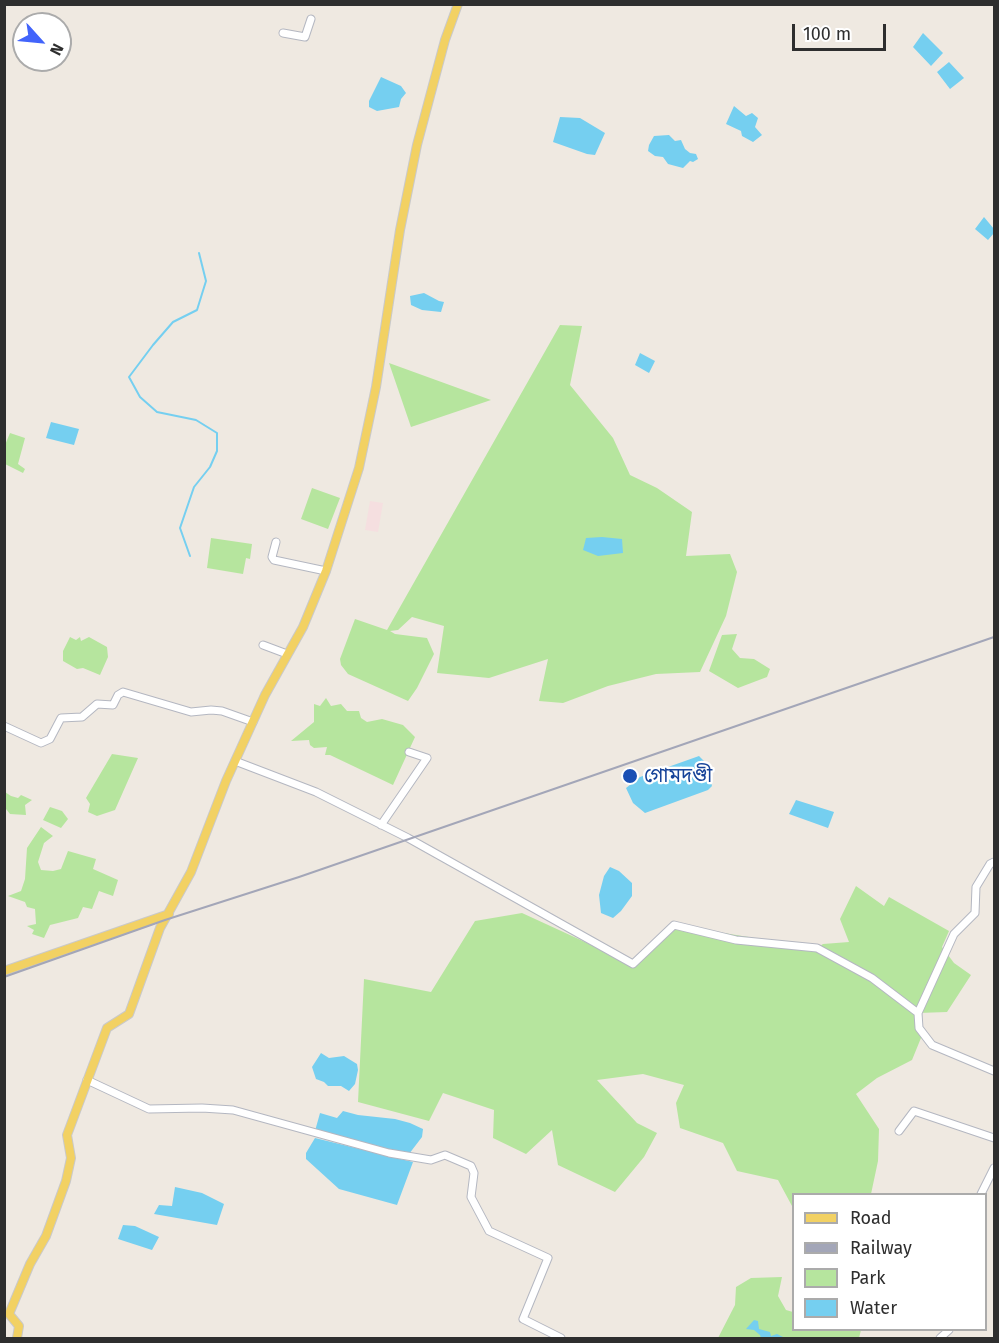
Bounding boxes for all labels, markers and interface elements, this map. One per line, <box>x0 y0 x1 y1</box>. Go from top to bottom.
north arrow <box>12 12 72 72</box>
scale bar <box>795 12 890 50</box>
text: 100 m <box>803 23 851 45</box>
text: N <box>46 40 68 59</box>
place label: গোমদণ্ডী <box>644 764 712 788</box>
marker: গোমদণ্ডী <box>621 767 639 785</box>
legend <box>792 1193 987 1331</box>
text: Road <box>850 1207 892 1229</box>
text: Railway <box>850 1237 912 1259</box>
text: Park <box>850 1267 885 1289</box>
text: Water <box>850 1297 897 1319</box>

